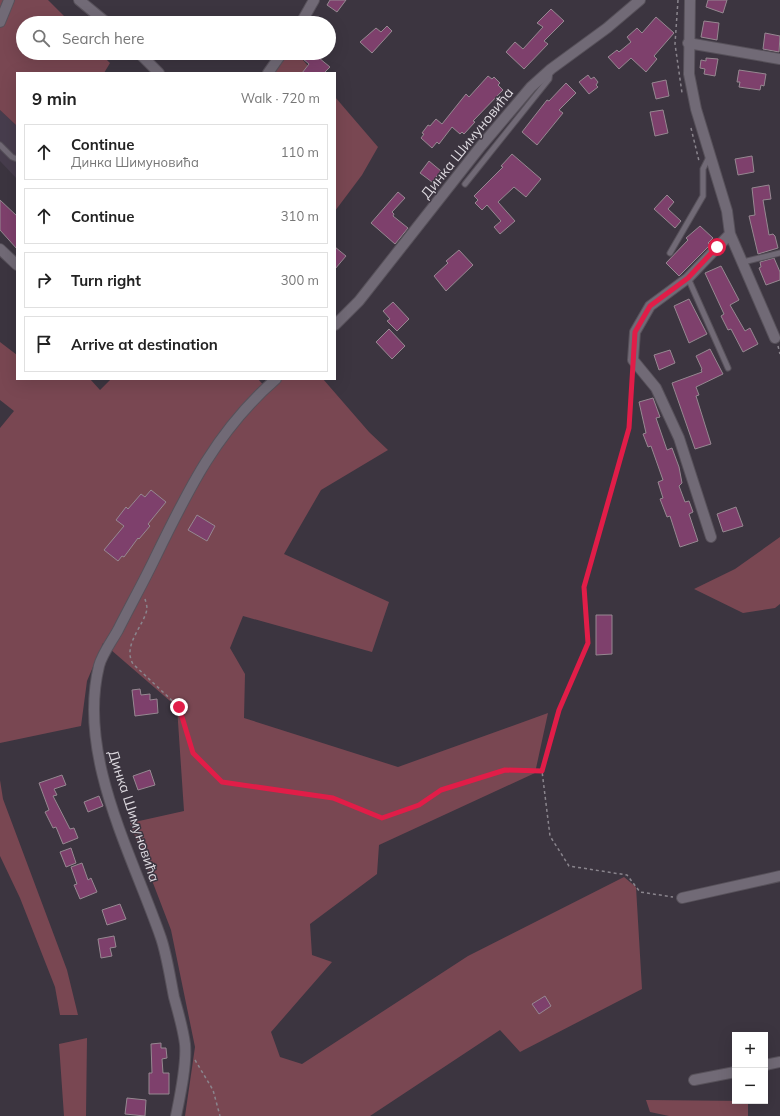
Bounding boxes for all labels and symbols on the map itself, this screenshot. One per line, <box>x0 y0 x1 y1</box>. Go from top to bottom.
street label: Динка Шимуновића <box>417 84 517 202</box>
route start <box>708 238 726 256</box>
route end <box>170 698 188 716</box>
street label: Динка Шимуновића <box>104 748 164 884</box>

